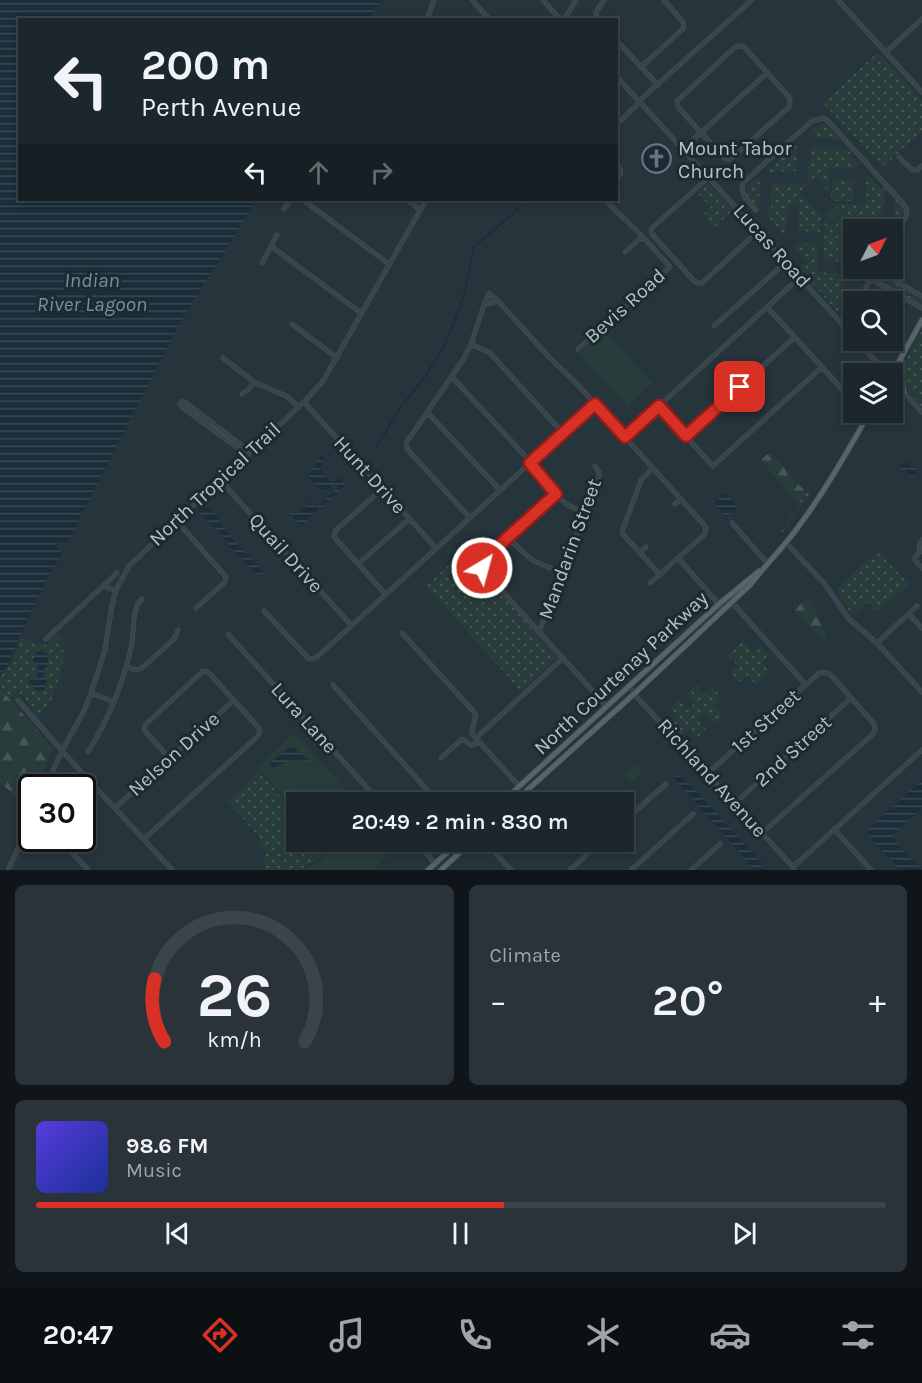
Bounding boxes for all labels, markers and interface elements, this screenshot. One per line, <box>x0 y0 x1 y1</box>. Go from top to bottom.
text: 200 m <box>141 40 270 90</box>
icon: left <box>42 42 120 120</box>
text: Perth Avenue <box>141 91 301 123</box>
place label: Mount Tabor Church <box>678 137 792 183</box>
church icon: Mount Tabor Church <box>641 143 673 175</box>
icon: left <box>239 156 272 189</box>
icon: ahead <box>302 156 335 189</box>
icon: right <box>365 156 398 189</box>
street label: Lucas Road <box>729 200 815 292</box>
north arrow <box>843 219 903 279</box>
map controls <box>843 219 903 423</box>
street label: Bevis Road <box>580 264 670 348</box>
water label: Indian River Lagoon <box>37 268 147 316</box>
button: search <box>843 291 903 351</box>
pin <box>714 361 765 412</box>
button: layers <box>843 363 903 423</box>
icon: arrive <box>723 370 756 403</box>
street label: North Tropical Trail <box>145 417 285 551</box>
street label: Hunt Drive <box>329 431 411 519</box>
street label: Mandarin Street <box>534 475 606 622</box>
street label: Quail Drive <box>244 508 328 598</box>
position arrow <box>450 536 514 600</box>
street label: North Courtenay Parkway <box>529 586 713 760</box>
street label: Lura Lane <box>266 678 342 758</box>
street label: 1st Street <box>727 684 805 758</box>
street label: Nelson Drive <box>124 707 224 801</box>
street label: 2nd Street <box>750 710 836 791</box>
street label: Richland Avenue <box>653 714 771 842</box>
speed limit sign: 30 <box>18 774 96 852</box>
text: 20:49 · 2 min · 830 m <box>351 809 569 835</box>
text: Climate <box>490 944 561 967</box>
text: 26 <box>196 959 272 1032</box>
text: 20° <box>652 974 724 1026</box>
text: − <box>490 982 507 1020</box>
text: + <box>869 982 886 1020</box>
text: km/h <box>207 1027 261 1052</box>
text: 98.6 FM <box>126 1133 209 1159</box>
text: Music <box>126 1159 182 1182</box>
icon: previous <box>161 1217 194 1250</box>
icon: pause <box>444 1217 477 1250</box>
icon: next <box>728 1217 761 1250</box>
icon: directions <box>199 1314 241 1356</box>
icon: music <box>326 1314 368 1356</box>
icon: phone <box>454 1314 496 1356</box>
icon: climate <box>582 1314 624 1356</box>
icon: car <box>709 1314 751 1356</box>
icon: filters <box>837 1314 879 1356</box>
text: 20:47 <box>43 1319 113 1351</box>

